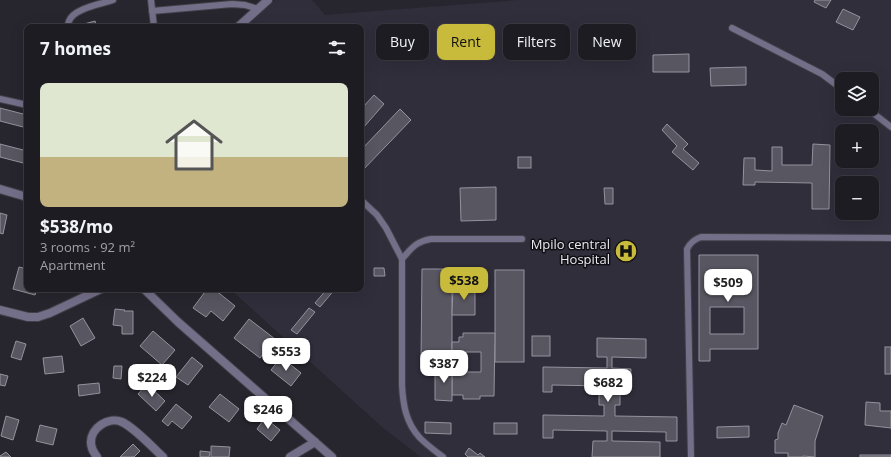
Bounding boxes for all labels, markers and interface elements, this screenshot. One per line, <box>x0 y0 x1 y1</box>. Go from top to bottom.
chip: Buy <box>376 24 429 60</box>
chip: Rent <box>437 24 495 60</box>
chip: Filters <box>503 24 570 60</box>
chip: New <box>578 24 636 60</box>
text: 7 homes <box>40 37 111 60</box>
icon: filters <box>326 37 348 59</box>
map controls <box>835 72 879 220</box>
button: layers <box>835 72 879 116</box>
icon: home <box>158 109 230 181</box>
button: + <box>835 124 879 168</box>
button: − <box>835 176 879 220</box>
text: $538/mo <box>40 215 113 238</box>
place label: Mpilo central Hospital <box>531 235 610 268</box>
text: 3 rooms · 92 m² <box>40 238 135 256</box>
hospital icon: Mpilo central Hospital <box>613 238 639 264</box>
text: Apartment <box>40 256 105 274</box>
pin: $538 <box>440 267 488 301</box>
pin: $509 <box>704 269 752 303</box>
text: $538 <box>449 271 479 289</box>
text: $509 <box>713 273 743 291</box>
pin: $553 <box>262 338 310 372</box>
text: $553 <box>271 342 301 360</box>
pin: $387 <box>420 350 468 384</box>
text: $387 <box>429 354 459 372</box>
pin: $224 <box>128 364 176 398</box>
text: $224 <box>137 368 167 386</box>
pin: $682 <box>584 369 632 403</box>
text: $682 <box>593 373 623 391</box>
pin: $246 <box>244 396 292 430</box>
text: $246 <box>253 400 283 418</box>

